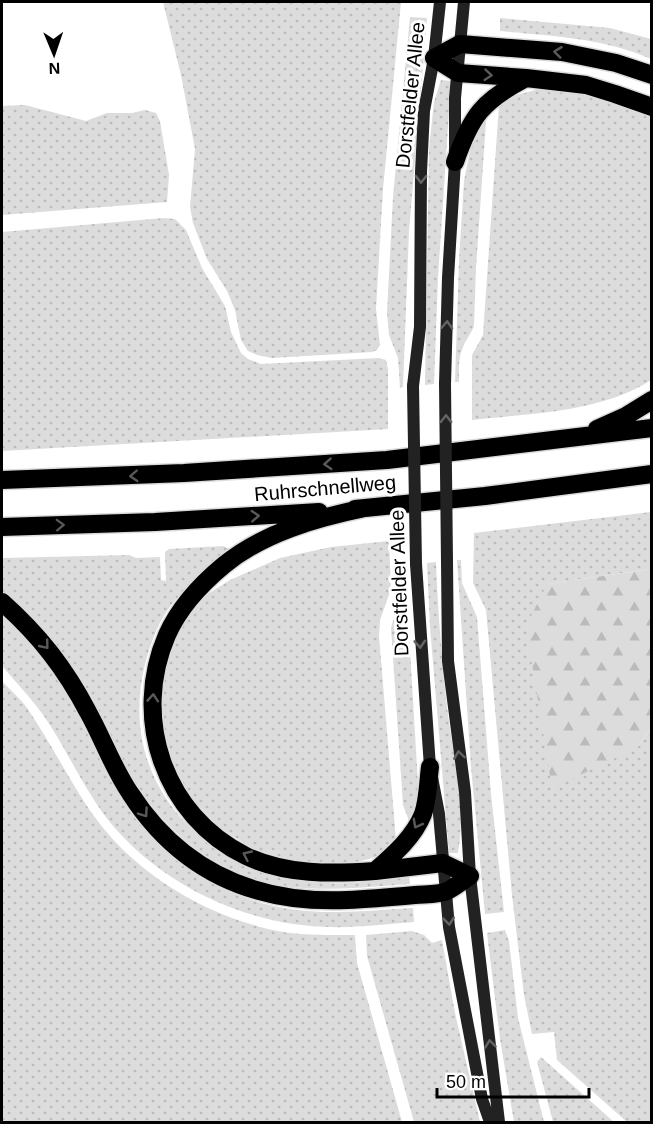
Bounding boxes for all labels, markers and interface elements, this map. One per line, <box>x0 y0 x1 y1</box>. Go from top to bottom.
street label: Dorstfelder Allee <box>391 21 429 169</box>
north arrow <box>24 24 84 84</box>
one-way arrow <box>554 46 563 59</box>
text: N <box>48 60 61 77</box>
one-way arrow <box>483 69 492 82</box>
one-way arrow <box>415 175 427 184</box>
one-way arrow <box>441 321 453 330</box>
one-way arrow <box>439 414 452 423</box>
one-way arrow <box>324 457 333 470</box>
one-way arrow <box>129 469 138 482</box>
street label: Ruhrschnellweg <box>253 471 397 505</box>
street label: Dorstfelder Allee <box>385 509 413 657</box>
one-way arrow <box>250 510 259 523</box>
one-way arrow <box>55 518 64 531</box>
one-way arrow <box>37 638 48 649</box>
one-way arrow <box>414 639 427 648</box>
one-way arrow <box>147 694 160 703</box>
one-way arrow <box>454 750 466 760</box>
one-way arrow <box>136 806 147 817</box>
one-way arrow <box>413 817 424 828</box>
one-way arrow <box>242 851 253 863</box>
one-way arrow <box>442 917 454 926</box>
one-way arrow <box>485 1039 497 1048</box>
scale bar <box>437 1061 588 1099</box>
text: 50 m <box>446 1072 486 1092</box>

